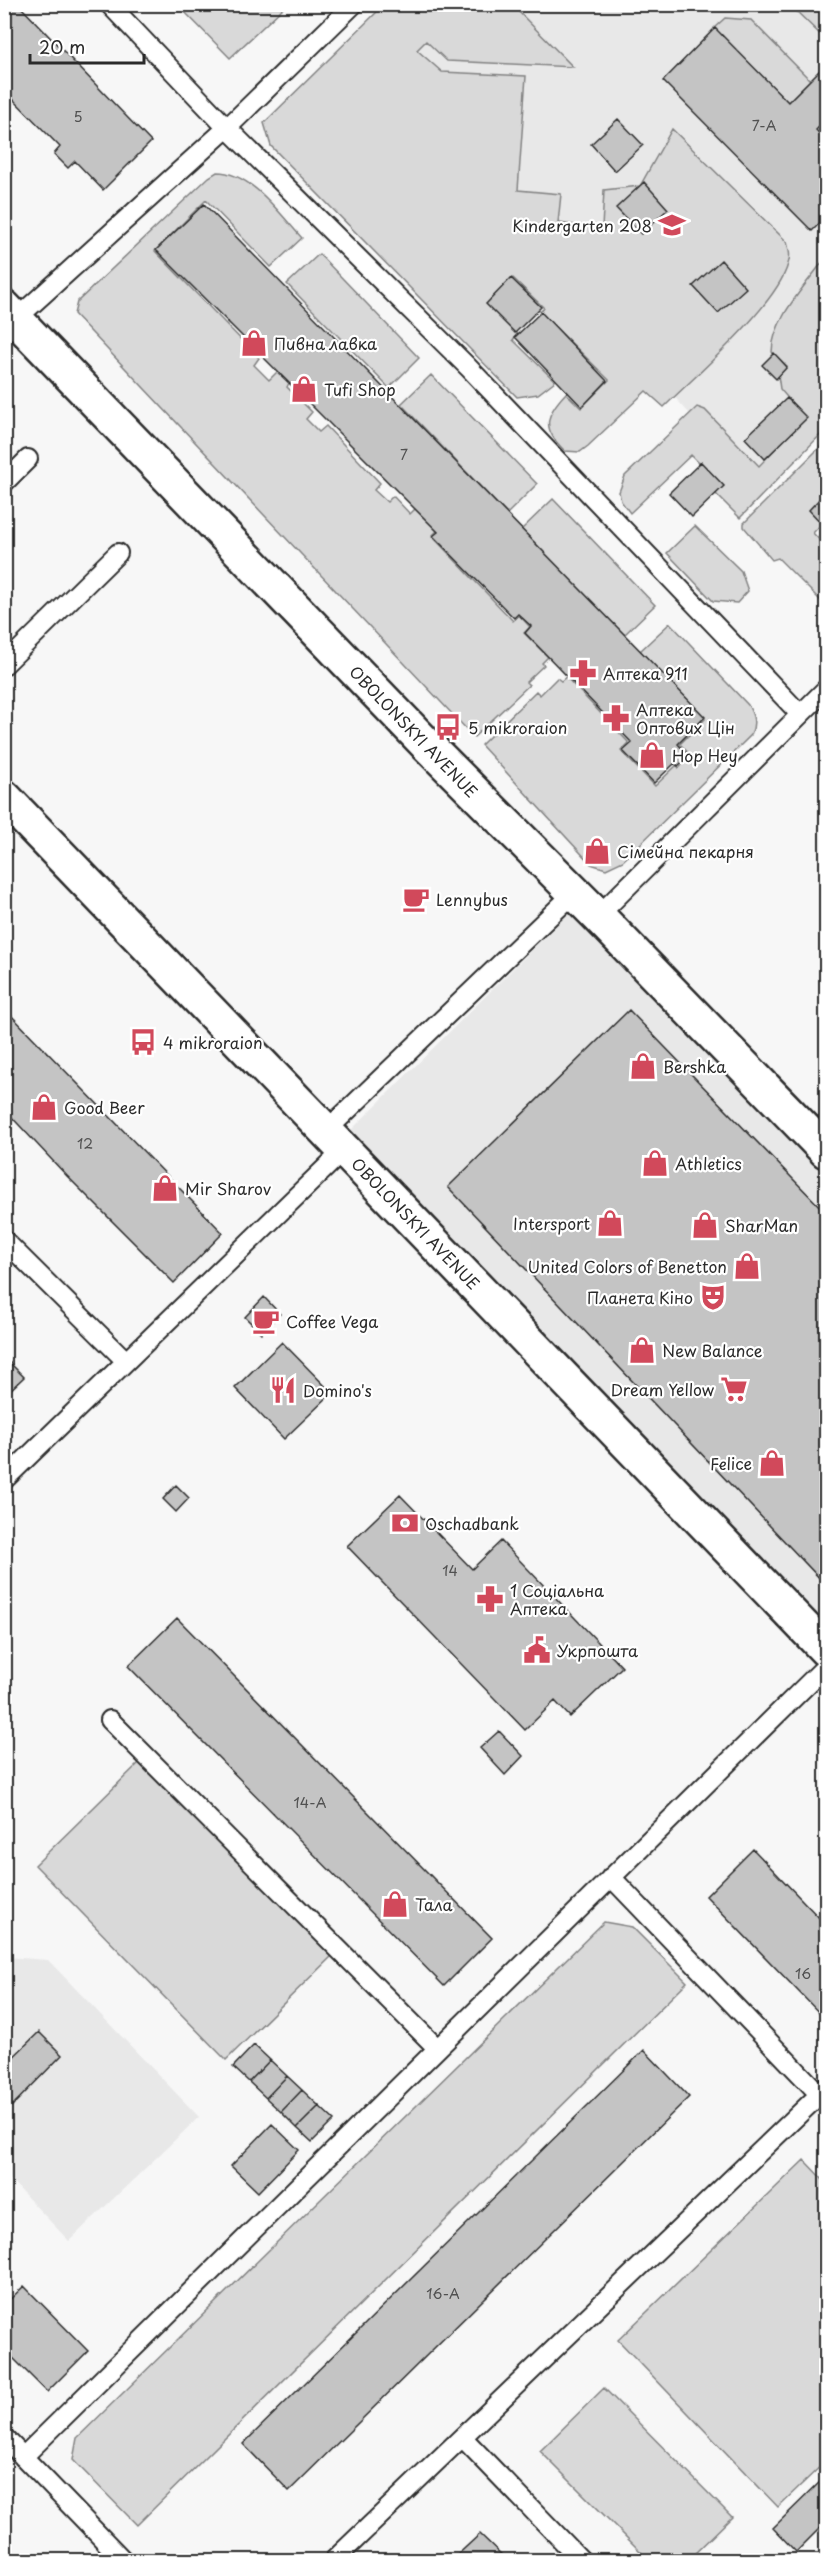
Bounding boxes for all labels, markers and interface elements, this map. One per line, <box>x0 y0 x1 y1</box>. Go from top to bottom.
scale bar <box>30 27 144 65</box>
text: 20 m <box>39 33 85 60</box>
house number: 5 <box>73 106 83 127</box>
house number: 7-А <box>752 115 777 136</box>
school or university icon: Kindergarten 208 <box>657 210 687 240</box>
place label: Kindergarten 208 <box>512 213 652 237</box>
shop icon: Пивна лавка <box>239 328 269 358</box>
place label: Пивна лавка <box>274 331 377 355</box>
shop icon: Tufi Shop <box>289 374 319 404</box>
place label: Tufi Shop <box>324 377 396 401</box>
house number: 7 <box>400 444 408 465</box>
pharmacy icon: Аптека 911 <box>568 658 598 688</box>
street label: OBOLONSKYI AVENUE <box>344 660 484 802</box>
place label: Аптека 911 <box>603 661 688 685</box>
place label: Аптека Оптових Цін <box>636 697 735 739</box>
pharmacy icon: Аптека Оптових Цін <box>601 703 631 733</box>
bus stop icon: 5 mikroraion <box>433 712 463 742</box>
place label: 5 mikroraion <box>468 715 567 739</box>
shop icon: Hop Hey <box>637 740 667 770</box>
place label: Hop Hey <box>672 743 738 767</box>
shop icon: Сімейна пекарня <box>582 836 612 866</box>
place label: Сімейна пекарня <box>617 839 754 863</box>
cafe icon: Lennybus <box>401 884 431 914</box>
place label: Lennybus <box>436 887 508 911</box>
bus stop icon: 4 mikroraion <box>128 1027 158 1057</box>
place label: 4 mikroraion <box>163 1030 263 1054</box>
shop icon: Bershka <box>628 1051 658 1081</box>
place label: Bershka <box>663 1054 726 1078</box>
shop icon: Good Beer <box>29 1092 59 1122</box>
place label: Good Beer <box>64 1095 145 1119</box>
house number: 12 <box>77 1133 93 1154</box>
shop icon: Athletics <box>640 1148 670 1178</box>
place label: Athletics <box>675 1151 742 1175</box>
street label: OBOLONSKYI AVENUE <box>346 1152 486 1294</box>
shop icon: Mir Sharov <box>150 1173 180 1203</box>
place label: Mir Sharov <box>185 1176 272 1200</box>
shop icon: Intersport <box>595 1208 625 1238</box>
shop icon: SharMan <box>690 1210 720 1240</box>
place label: Intersport <box>513 1211 590 1235</box>
place label: SharMan <box>725 1213 798 1237</box>
shop icon: United Colors of Benetton <box>732 1251 762 1281</box>
place label: United Colors of Benetton <box>528 1254 727 1278</box>
theatre icon: Планета Кіно <box>698 1282 728 1312</box>
place label: Планета Кіно <box>587 1285 693 1309</box>
cafe icon: Coffee Vega <box>251 1306 281 1336</box>
place label: Coffee Vega <box>286 1309 378 1333</box>
shop icon: New Balance <box>627 1335 657 1365</box>
place label: New Balance <box>662 1338 763 1362</box>
supermarket icon: Dream Yellow <box>719 1374 749 1404</box>
restaurant icon: Domino's <box>268 1375 298 1405</box>
place label: Dream Yellow <box>611 1377 715 1401</box>
place label: Domino's <box>303 1378 372 1402</box>
shop icon: Felice <box>757 1448 787 1478</box>
place label: Felice <box>710 1451 752 1475</box>
bank icon: Oschadbank <box>390 1508 420 1538</box>
place label: Oschadbank <box>425 1511 519 1535</box>
house number: 14 <box>442 1560 458 1581</box>
place label: 1 Соціальна Аптека <box>510 1578 604 1620</box>
pharmacy icon: 1 Соціальна Аптека <box>475 1584 505 1614</box>
public building icon: Укрпошта <box>522 1635 552 1665</box>
place label: Укрпошта <box>557 1638 638 1662</box>
house number: 14-А <box>294 1792 327 1813</box>
shop icon: Тала <box>380 1889 410 1919</box>
place label: Тала <box>415 1892 453 1916</box>
house number: 16 <box>795 1963 811 1984</box>
house number: 16-А <box>426 2283 460 2304</box>

